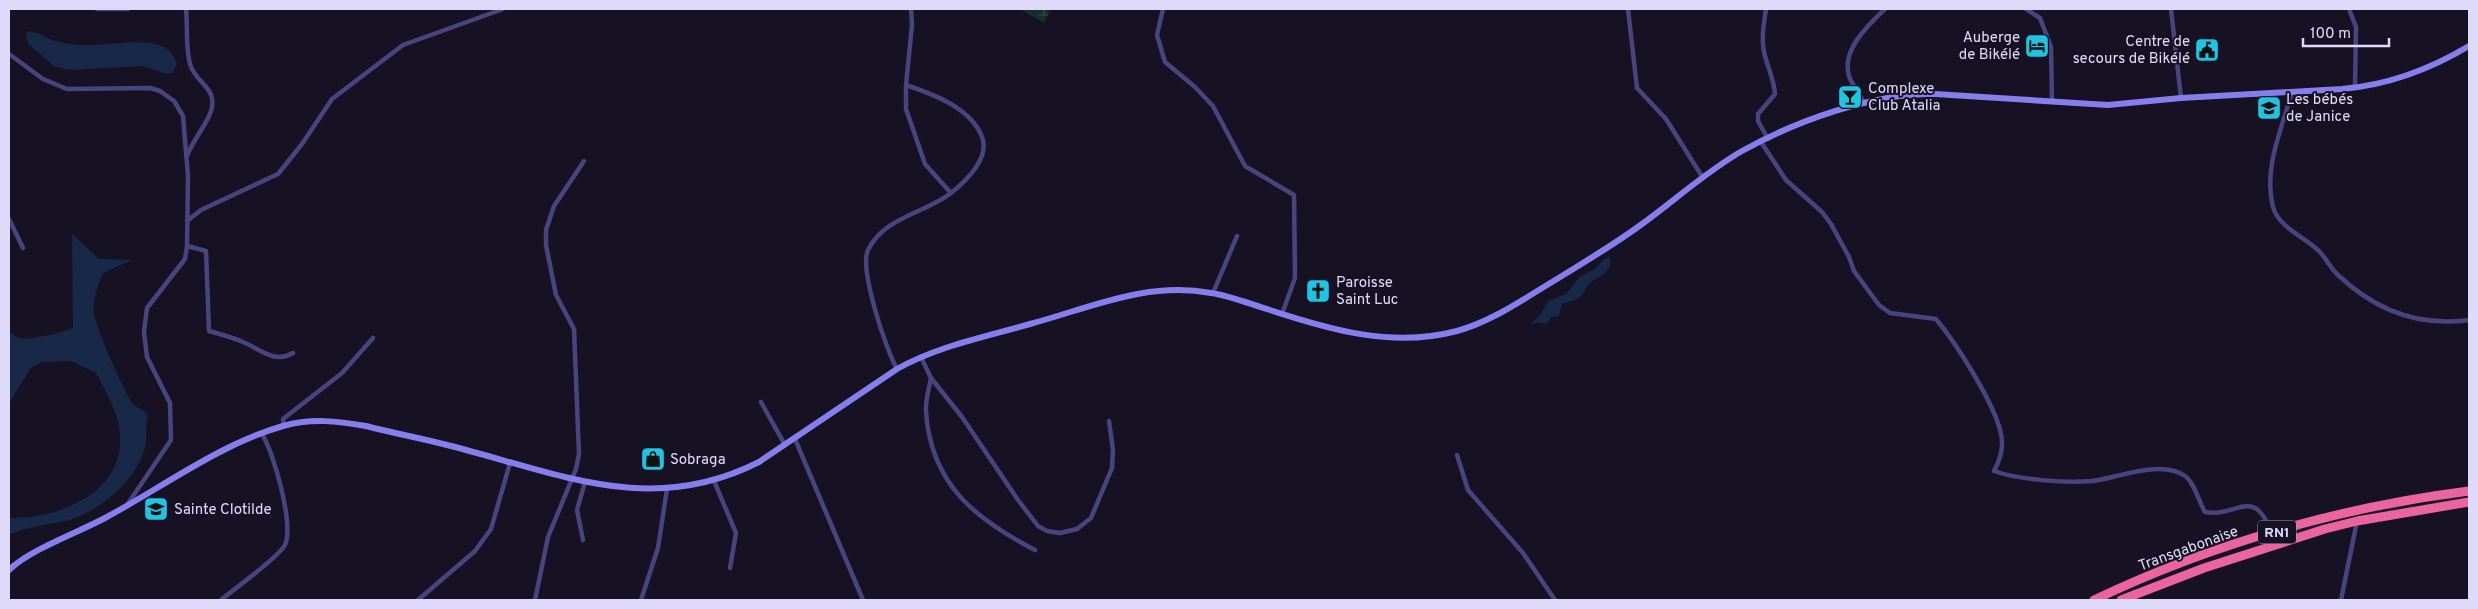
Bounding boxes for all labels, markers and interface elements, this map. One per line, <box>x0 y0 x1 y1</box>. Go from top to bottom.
scale bar <box>2303 15 2389 47</box>
text: 100 m <box>2310 25 2351 44</box>
place label: Auberge de Bikélé <box>1959 29 2020 65</box>
hotel icon: Auberge de Bikélé <box>2024 33 2050 59</box>
place label: Centre de secours de Bikélé <box>2073 33 2190 69</box>
public building icon: Centre de secours de Bikélé <box>2194 37 2220 63</box>
place label: Complexe Club Atalia <box>1868 80 1940 116</box>
bar icon: Complexe Club Atalia <box>1837 84 1863 110</box>
place label: Les bébés de Janice <box>2286 91 2353 127</box>
school or university icon: Les bébés de Janice <box>2256 95 2282 121</box>
place label: Paroisse Saint Luc <box>1336 274 1398 310</box>
church icon: Paroisse Saint Luc <box>1305 278 1331 304</box>
shop icon: Sobraga <box>640 446 666 472</box>
place label: Sobraga <box>670 451 726 470</box>
school or university icon: Sainte Clotilde <box>143 496 169 522</box>
place label: Sainte Clotilde <box>174 501 271 520</box>
road number: RN1 <box>2258 520 2296 544</box>
street label: Transgabonaise <box>2136 523 2241 576</box>

